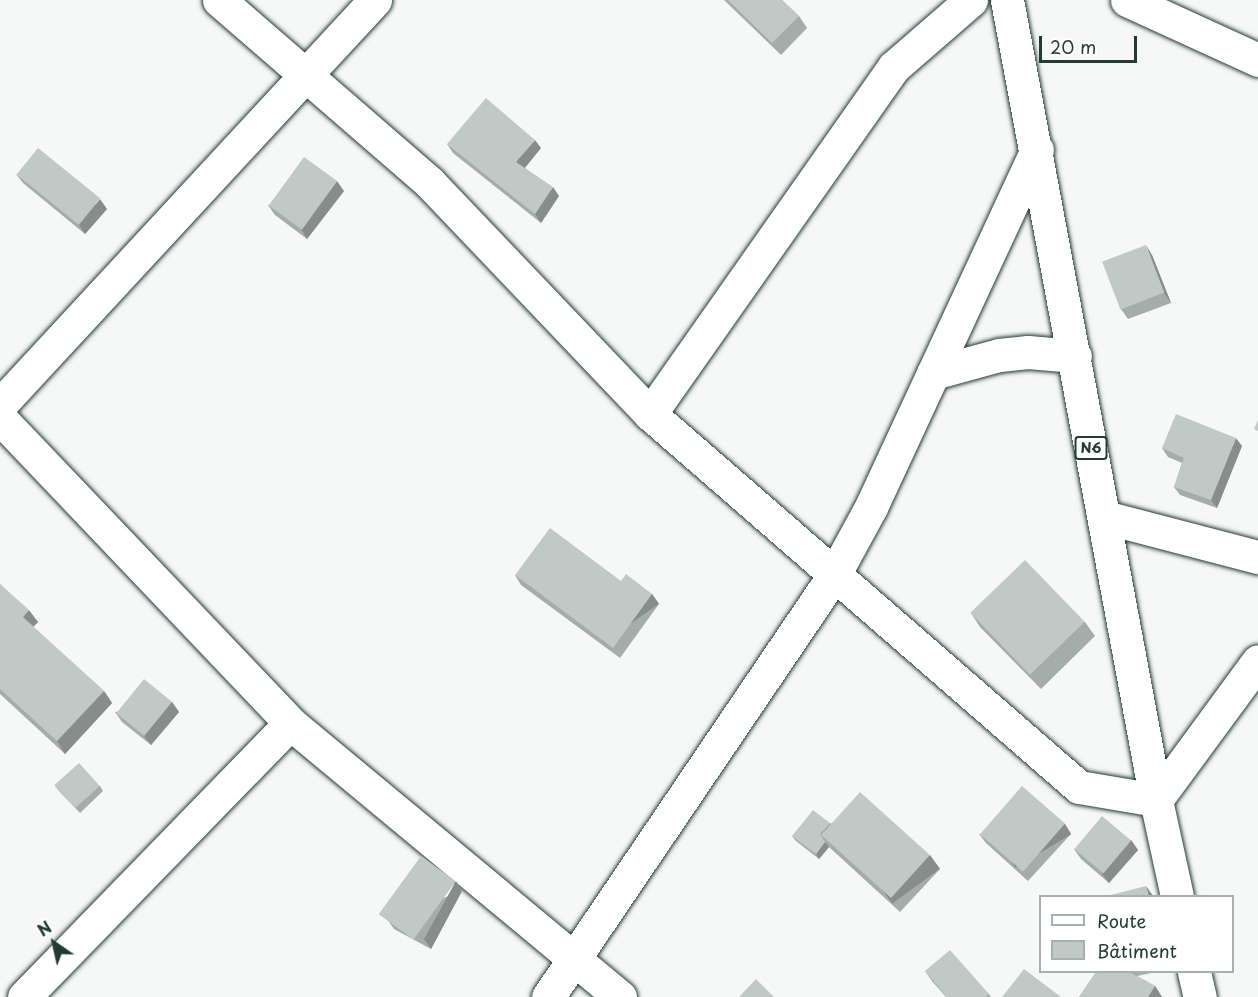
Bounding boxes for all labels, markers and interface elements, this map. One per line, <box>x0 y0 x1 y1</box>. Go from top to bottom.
scale bar <box>1042 24 1140 62</box>
text: 20 m <box>1050 33 1096 60</box>
road number: N6 <box>1074 437 1108 459</box>
legend <box>1039 895 1234 973</box>
text: Route <box>1097 907 1146 934</box>
north arrow <box>24 913 84 973</box>
text: N <box>32 915 56 942</box>
text: Bâtiment <box>1097 937 1177 964</box>

